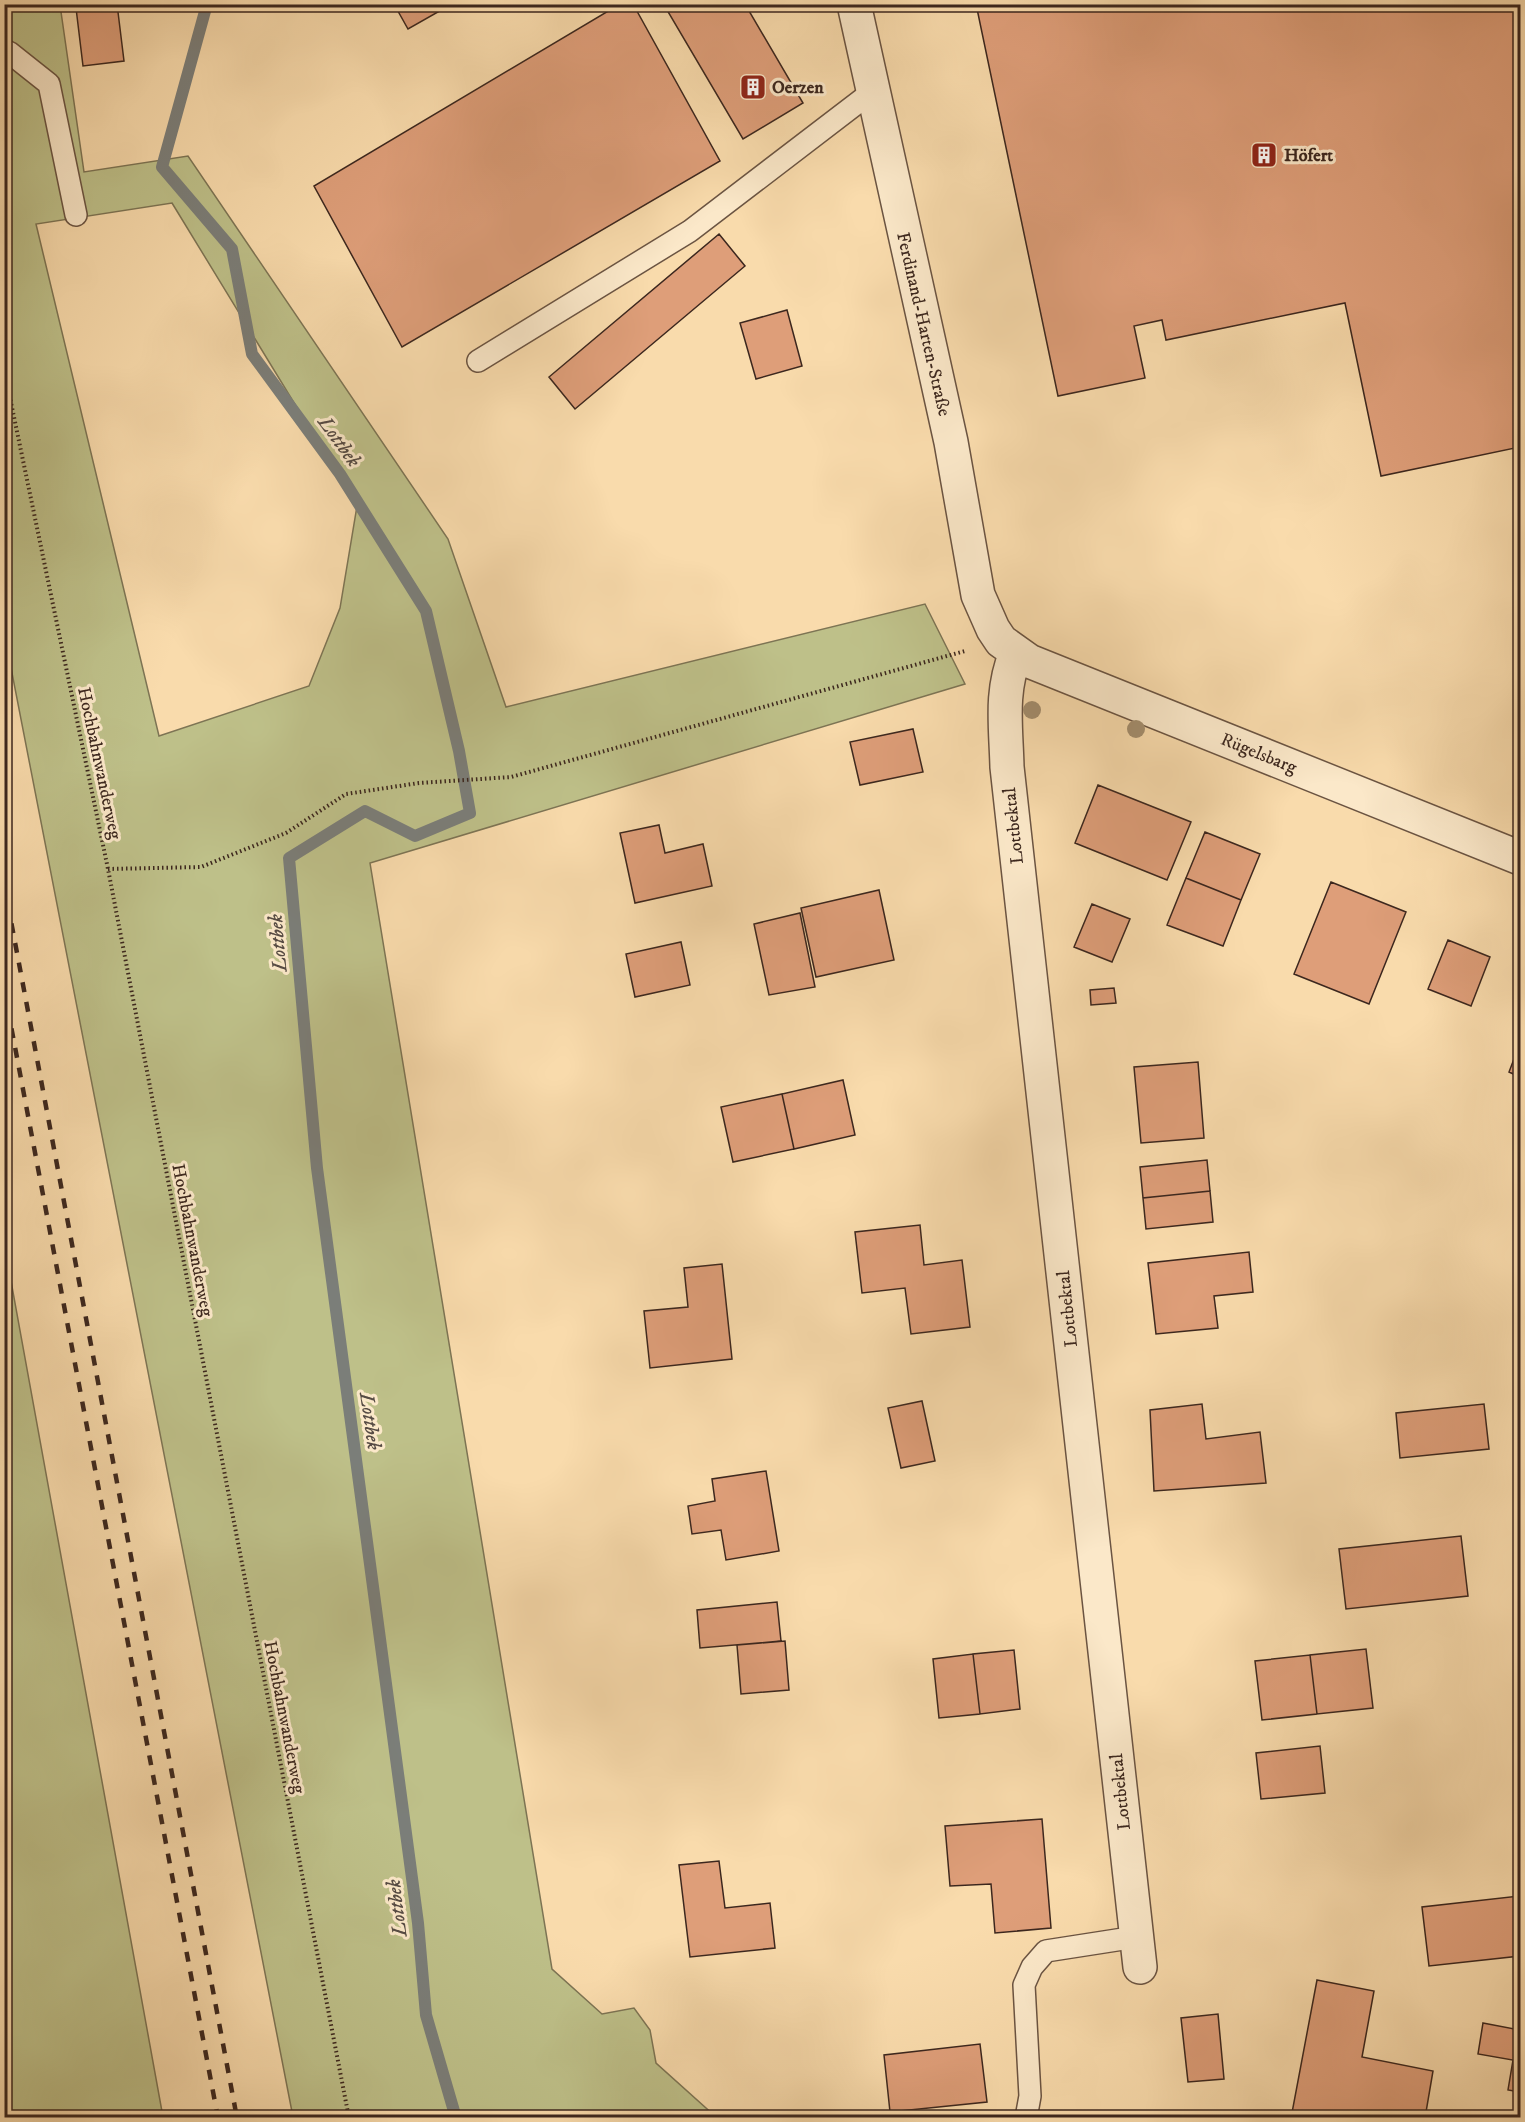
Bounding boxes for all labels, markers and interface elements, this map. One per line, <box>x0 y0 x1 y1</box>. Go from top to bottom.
building icon: Oerzen <box>738 72 768 102</box>
place label: Oerzen <box>772 77 824 99</box>
building icon: Höfert <box>1249 140 1279 170</box>
place label: Höfert <box>1284 145 1333 167</box>
street label: Ferdinand-Harten-Straße <box>891 230 955 418</box>
water label: Lottbek <box>311 410 366 473</box>
street label: Hochbahnwanderweg <box>72 685 126 842</box>
street label: Rügelsbarg <box>1217 729 1300 779</box>
street label: Lottbektal <box>999 786 1029 865</box>
water label: Lottbek <box>263 913 294 974</box>
street label: Hochbahnwanderweg <box>166 1162 218 1319</box>
street label: Lottbektal <box>1053 1269 1083 1348</box>
water label: Lottbek <box>353 1390 386 1452</box>
street label: Hochbahnwanderweg <box>258 1639 310 1796</box>
street label: Lottbektal <box>1106 1752 1136 1831</box>
water label: Lottbek <box>382 1877 414 1939</box>

